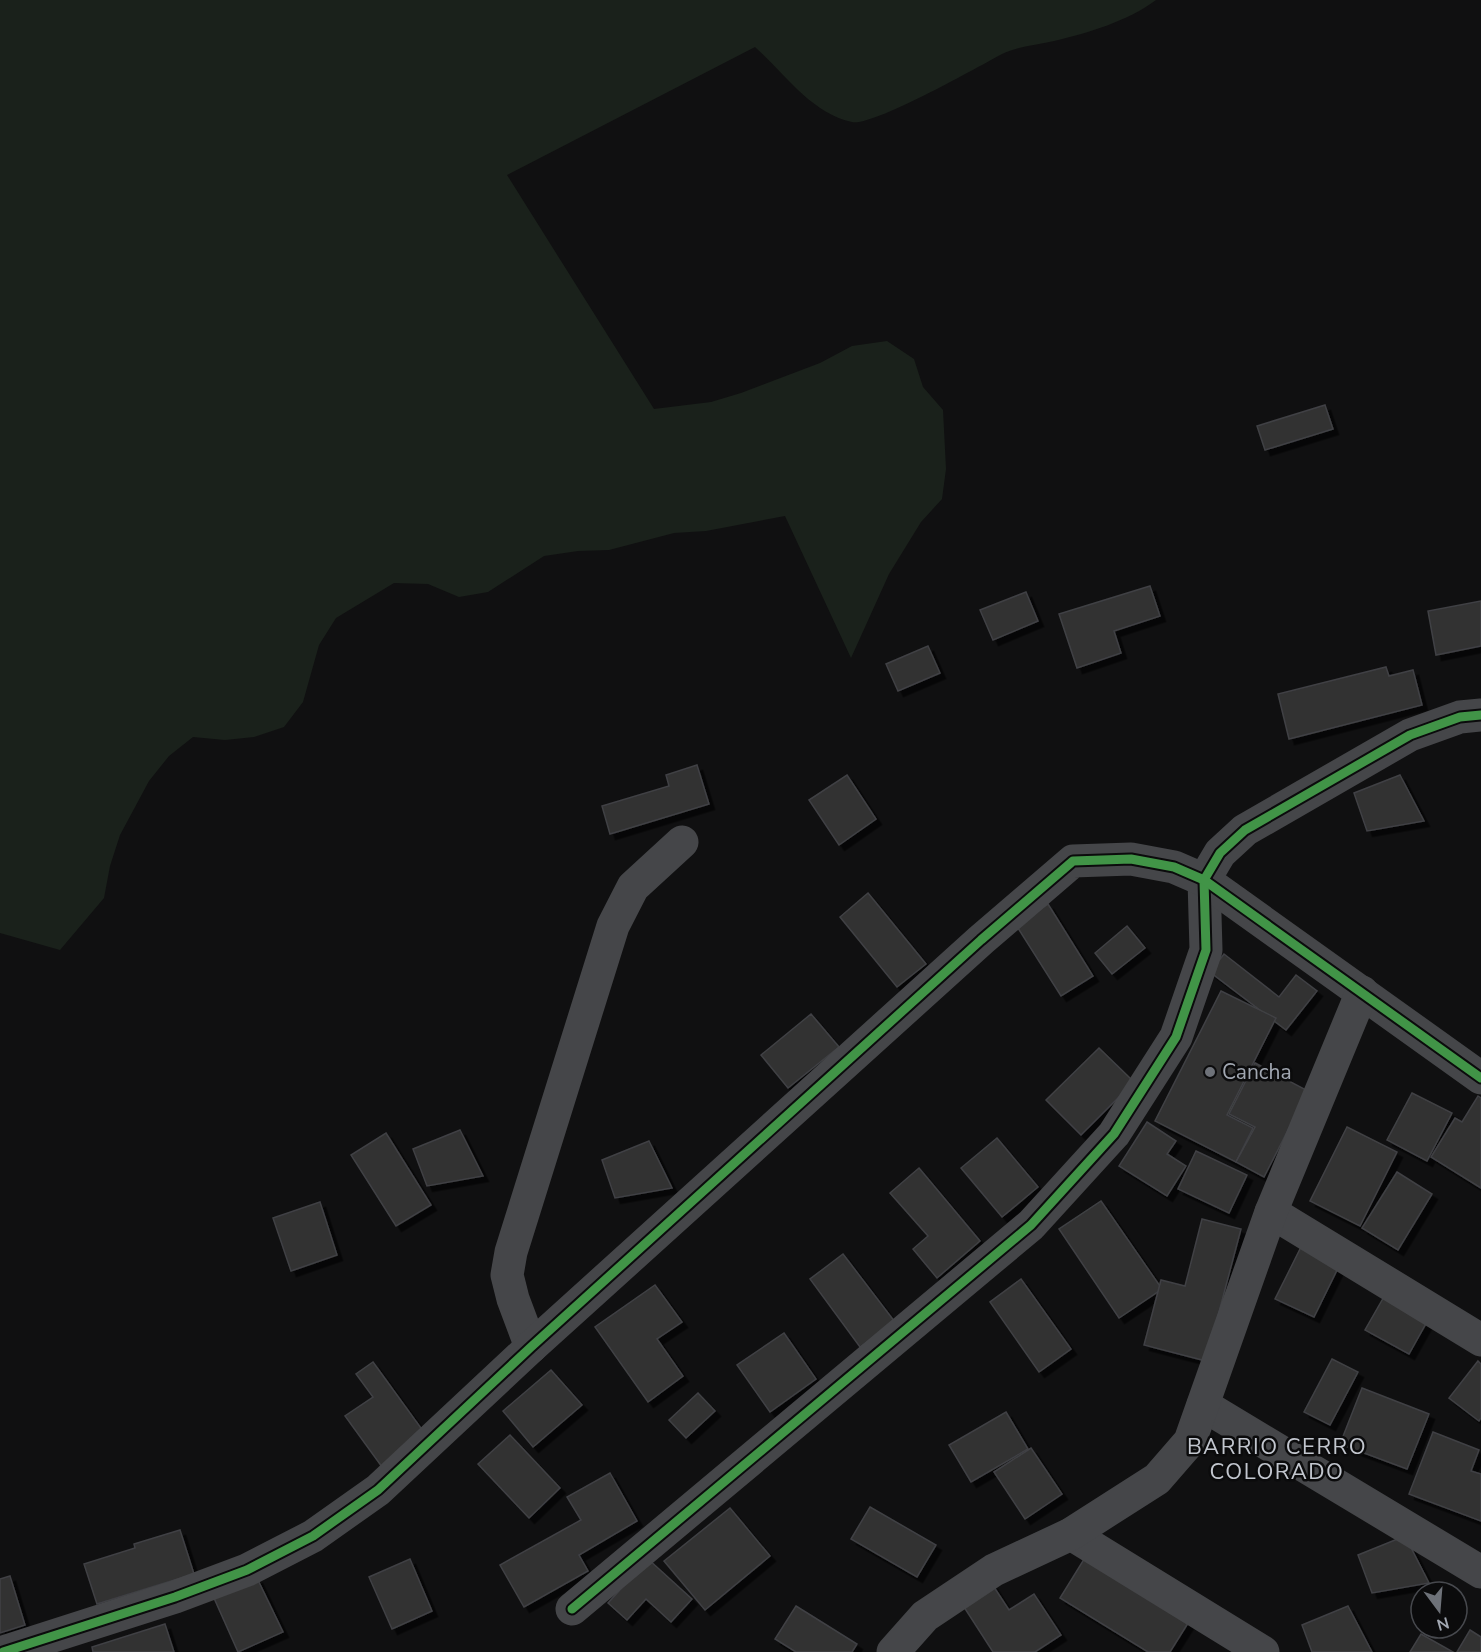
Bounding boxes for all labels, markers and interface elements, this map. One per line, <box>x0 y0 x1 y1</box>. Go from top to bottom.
place label: Cancha <box>1222 1058 1292 1086</box>
marker: Cancha <box>1203 1065 1217 1079</box>
district label: BARRIO CERRO COLORADO <box>1187 1432 1367 1487</box>
north arrow <box>1409 1580 1469 1640</box>
text: N <box>1434 1611 1452 1636</box>

